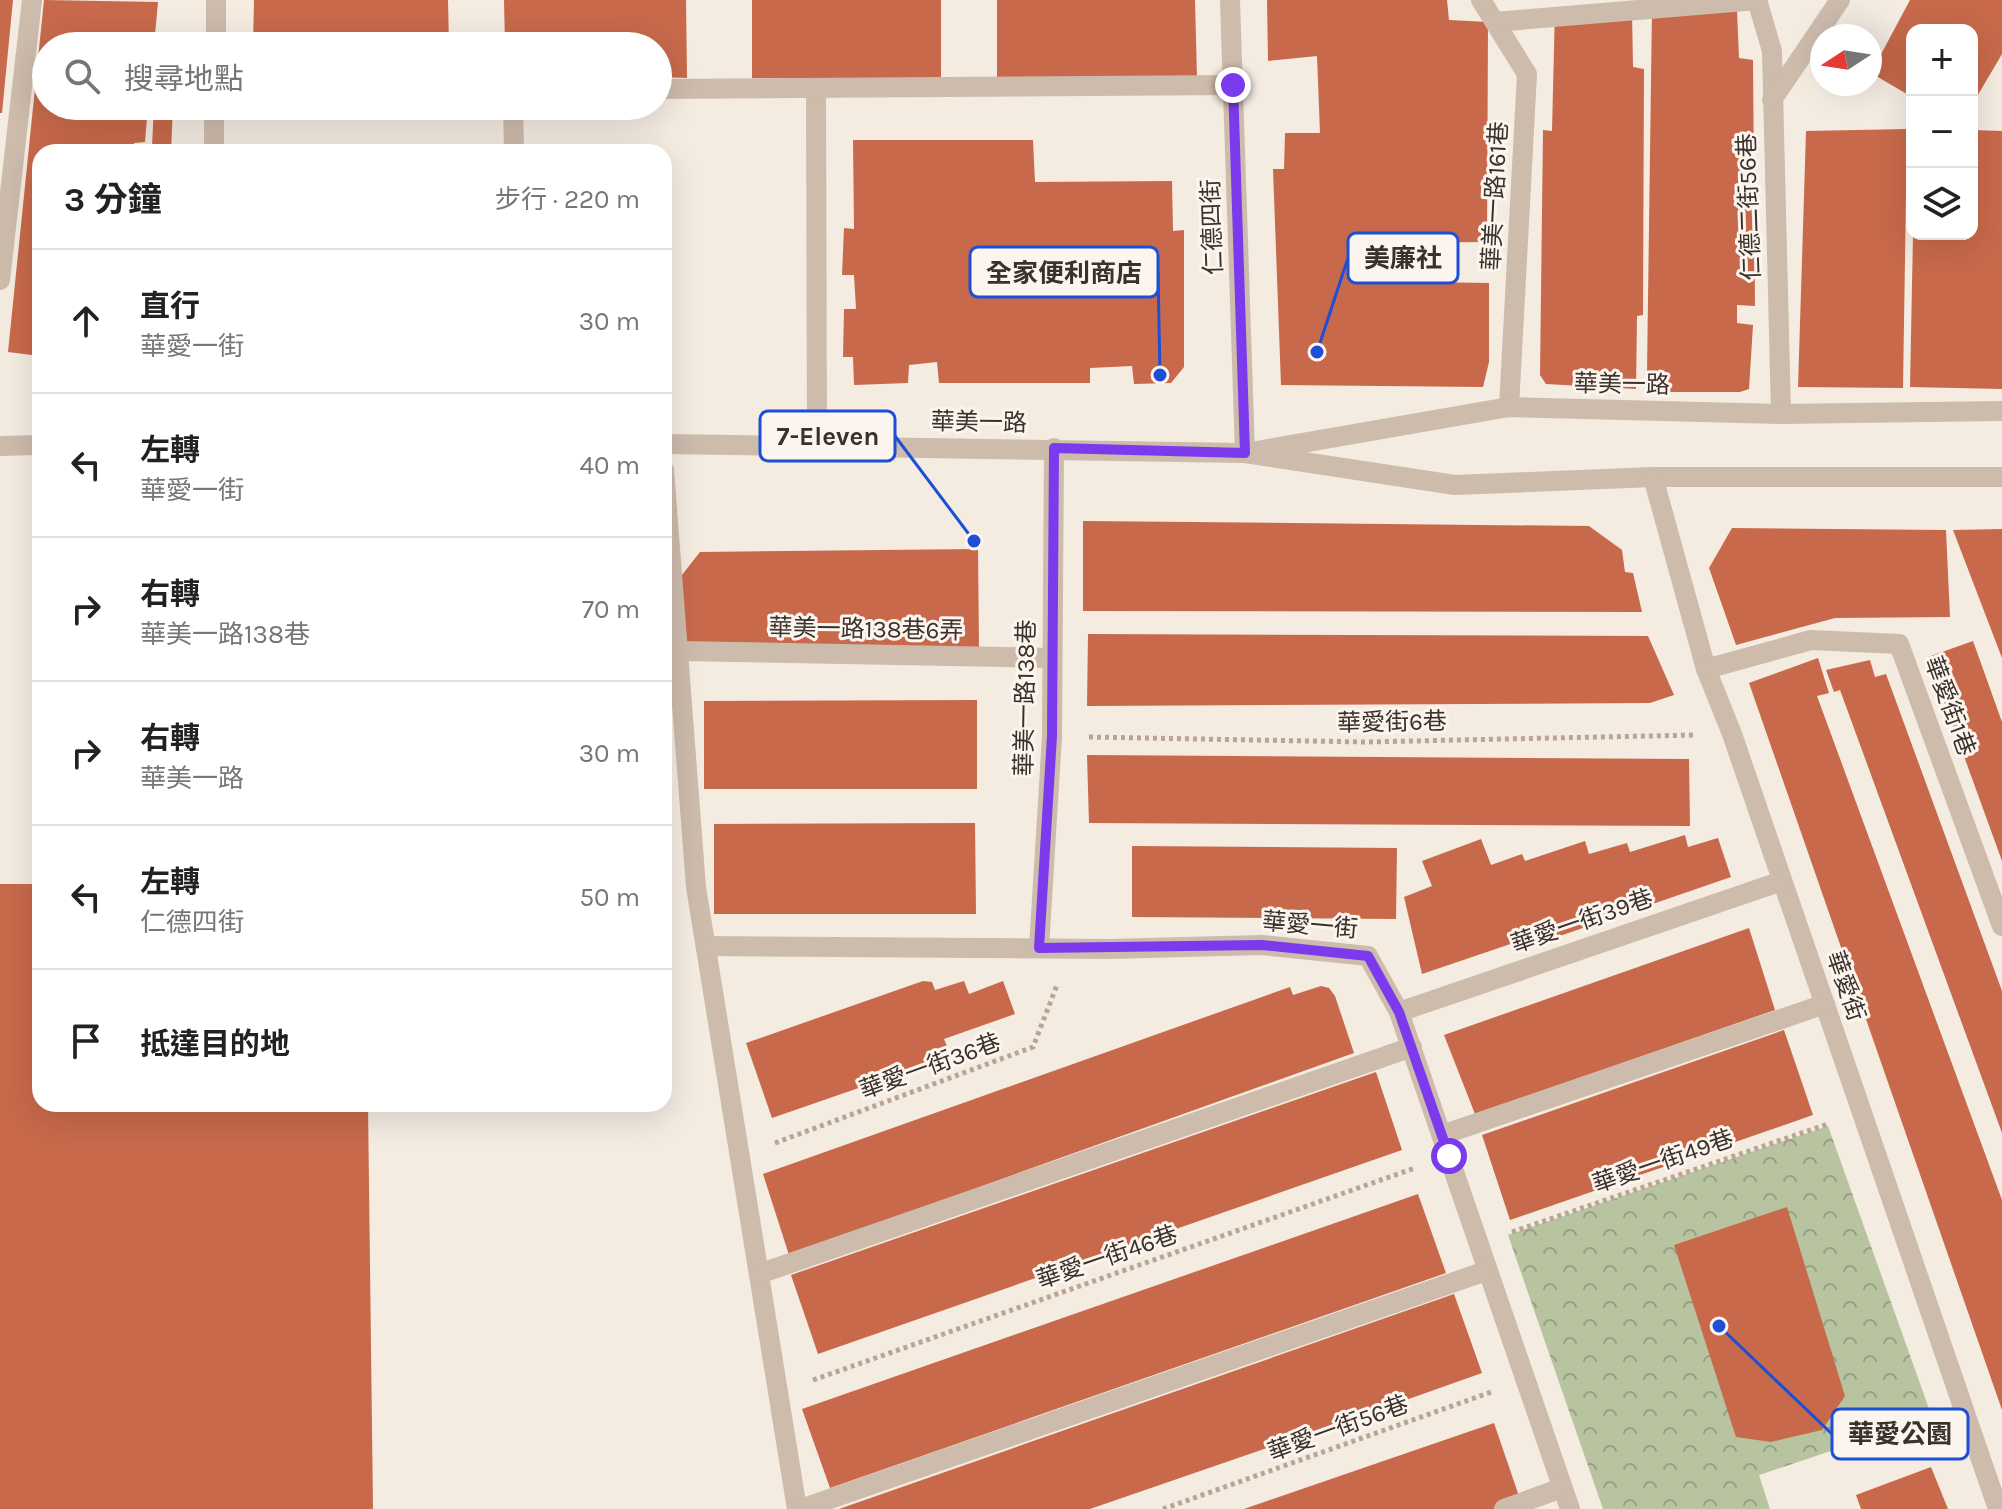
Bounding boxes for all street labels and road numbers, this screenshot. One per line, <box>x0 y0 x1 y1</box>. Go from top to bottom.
street label: 華美一路161巷 <box>1477 121 1513 271</box>
street label: 仁德二街56巷 <box>1732 133 1766 281</box>
street label: 仁德四街 <box>1196 179 1228 275</box>
street label: 華美一路 <box>1574 369 1670 399</box>
street label: 華美一路 <box>931 407 1027 437</box>
street label: 華美一路138巷6弄 <box>768 613 964 645</box>
street label: 華美一路138巷 <box>1010 619 1040 777</box>
street label: 華愛街1巷 <box>1919 652 1981 760</box>
street label: 華愛街6巷 <box>1337 707 1447 737</box>
street label: 華愛一街39巷 <box>1507 884 1657 958</box>
street label: 華愛一街 <box>1261 907 1359 943</box>
street label: 華愛街 <box>1821 947 1871 1025</box>
street label: 華愛一街36巷 <box>856 1028 1004 1104</box>
street label: 華愛一街49巷 <box>1589 1124 1737 1198</box>
street label: 華愛一街46巷 <box>1033 1220 1181 1294</box>
street label: 華愛一街56巷 <box>1264 1390 1412 1466</box>

